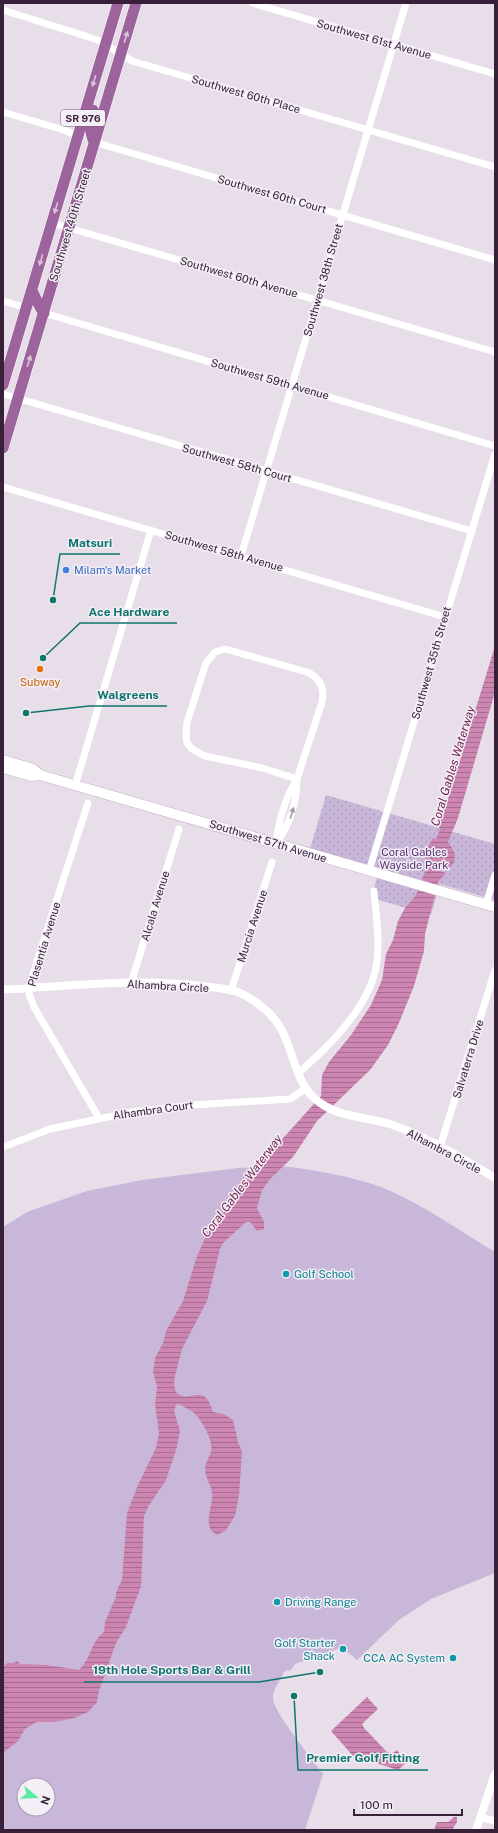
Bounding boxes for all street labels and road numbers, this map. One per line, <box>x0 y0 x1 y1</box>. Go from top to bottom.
street label: Southwest 61st Avenue <box>315 17 433 61</box>
street label: Southwest 60th Place <box>190 73 302 115</box>
road number: SR 976 <box>61 110 105 126</box>
street label: Southwest 40th Street <box>47 168 93 282</box>
street label: Southwest 60th Court <box>216 173 328 215</box>
street label: Southwest 38th Street <box>301 222 345 338</box>
street label: Southwest 60th Avenue <box>179 254 299 300</box>
street label: Southwest 59th Avenue <box>209 356 331 402</box>
street label: Southwest 58th Court <box>181 442 293 484</box>
street label: Southwest 58th Avenue <box>163 528 285 574</box>
street label: Southwest 35th Street <box>409 605 453 721</box>
street label: Southwest 57th Avenue <box>208 817 328 865</box>
street label: Alcala Avenue <box>139 869 171 943</box>
street label: Murcia Avenue <box>235 888 269 964</box>
street label: Plasentia Avenue <box>25 900 63 988</box>
street label: Alhambra Circle <box>127 978 209 994</box>
street label: Salvaterra Drive <box>450 1018 486 1100</box>
street label: Alhambra Court <box>112 1098 194 1122</box>
street label: Alhambra Circle <box>405 1126 483 1176</box>

